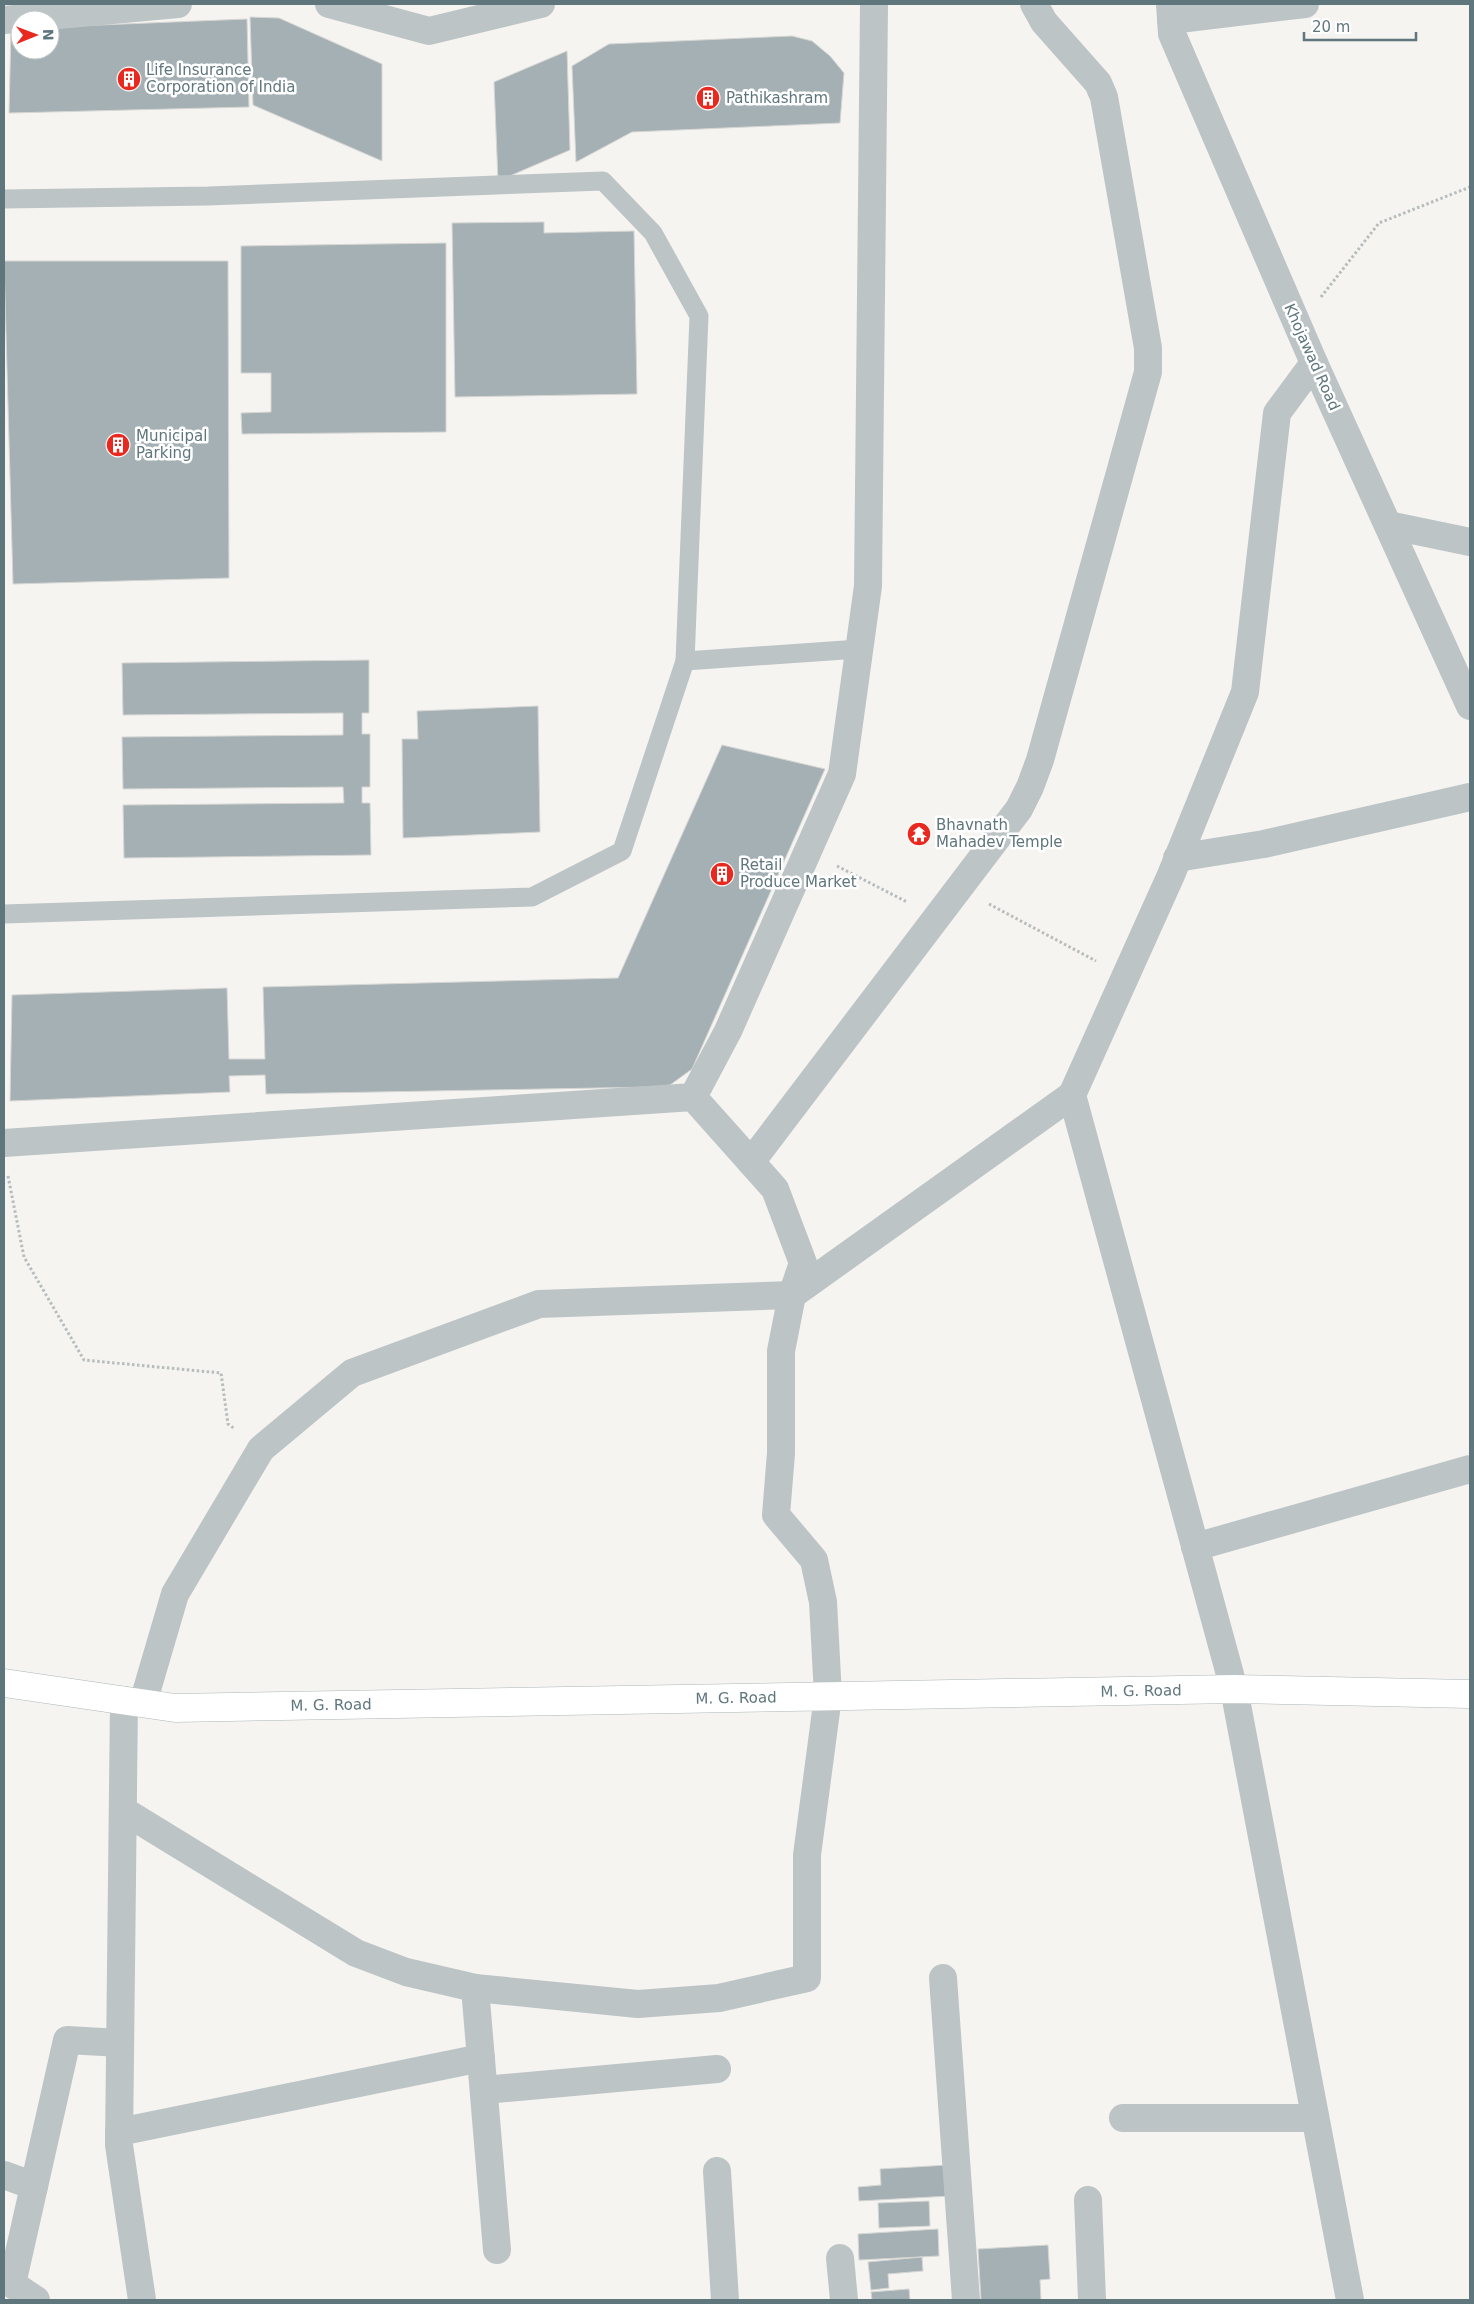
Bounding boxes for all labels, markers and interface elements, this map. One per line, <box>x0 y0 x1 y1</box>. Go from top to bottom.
north arrow <box>10 10 60 60</box>
scale bar <box>1304 10 1416 42</box>
text: 20 m <box>1312 18 1350 36</box>
text: N <box>40 29 56 41</box>
place label: Life Insurance Corporation of India <box>146 61 295 96</box>
building icon: Life Insurance Corporation of India <box>116 66 142 92</box>
building icon: Pathikashram <box>695 85 721 111</box>
place label: Pathikashram <box>726 89 828 107</box>
street label: Khojawad Road <box>1280 301 1344 413</box>
place label: Municipal Parking <box>136 427 207 462</box>
building icon: Municipal Parking <box>105 432 131 458</box>
place label: Bhavnath Mahadev Temple <box>936 816 1063 851</box>
temple icon: Bhavnath Mahadev Temple <box>906 821 932 847</box>
place label: Retail Produce Market <box>740 856 857 891</box>
building icon: Retail Produce Market <box>709 861 735 887</box>
street label: M. G. Road <box>1100 1681 1182 1701</box>
street label: M. G. Road <box>695 1688 777 1708</box>
street label: M. G. Road <box>290 1695 372 1715</box>

